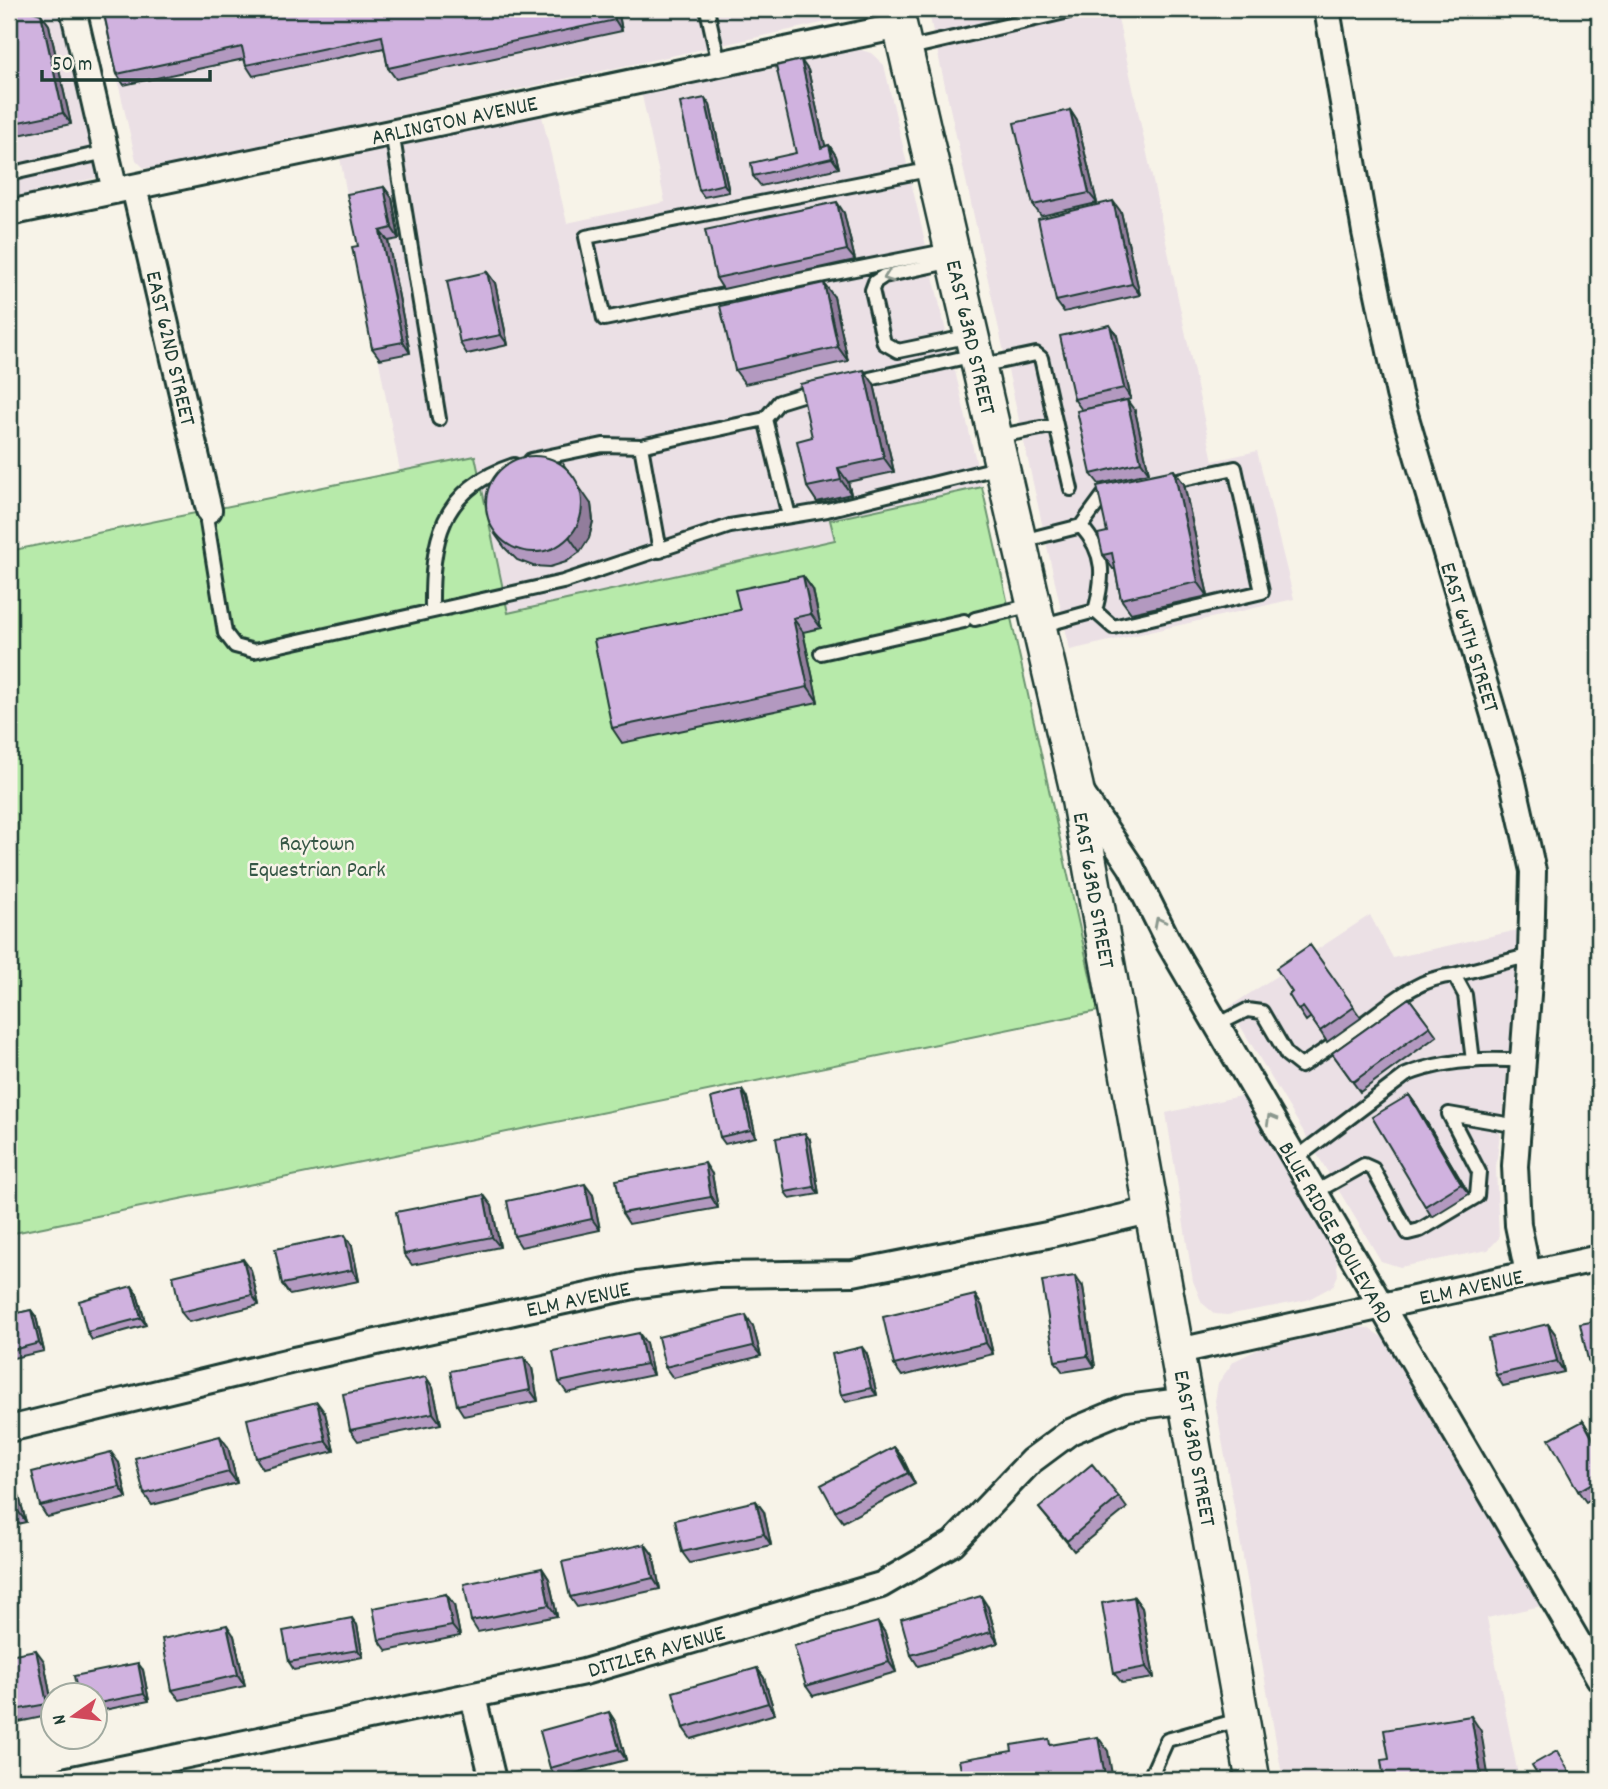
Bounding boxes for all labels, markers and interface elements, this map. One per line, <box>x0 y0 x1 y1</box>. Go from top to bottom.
scale bar <box>42 38 210 82</box>
text: 50 m <box>52 51 92 81</box>
street label: ARLINGTON AVENUE <box>369 89 541 156</box>
street label: EAST 63RD STREET <box>935 257 1002 419</box>
street label: EAST 62ND STREET <box>135 268 202 430</box>
one-way arrow <box>883 269 895 283</box>
street label: EAST 64TH STREET <box>1429 559 1506 717</box>
street label: EAST 63RD STREET <box>1062 810 1122 971</box>
park label: Raytown Equestrian Park <box>248 829 386 888</box>
one-way arrow <box>1153 917 1167 929</box>
one-way arrow <box>1267 1114 1280 1127</box>
street label: BLUE RIDGE BOULEVARD <box>1268 1136 1400 1331</box>
street label: ELM AVENUE <box>1417 1262 1527 1317</box>
street label: ELM AVENUE <box>524 1274 634 1329</box>
street label: EAST 63RD STREET <box>1163 1368 1223 1529</box>
street label: DITZLER AVENUE <box>584 1618 730 1689</box>
north arrow <box>38 1680 108 1750</box>
text: N <box>47 1711 75 1727</box>

